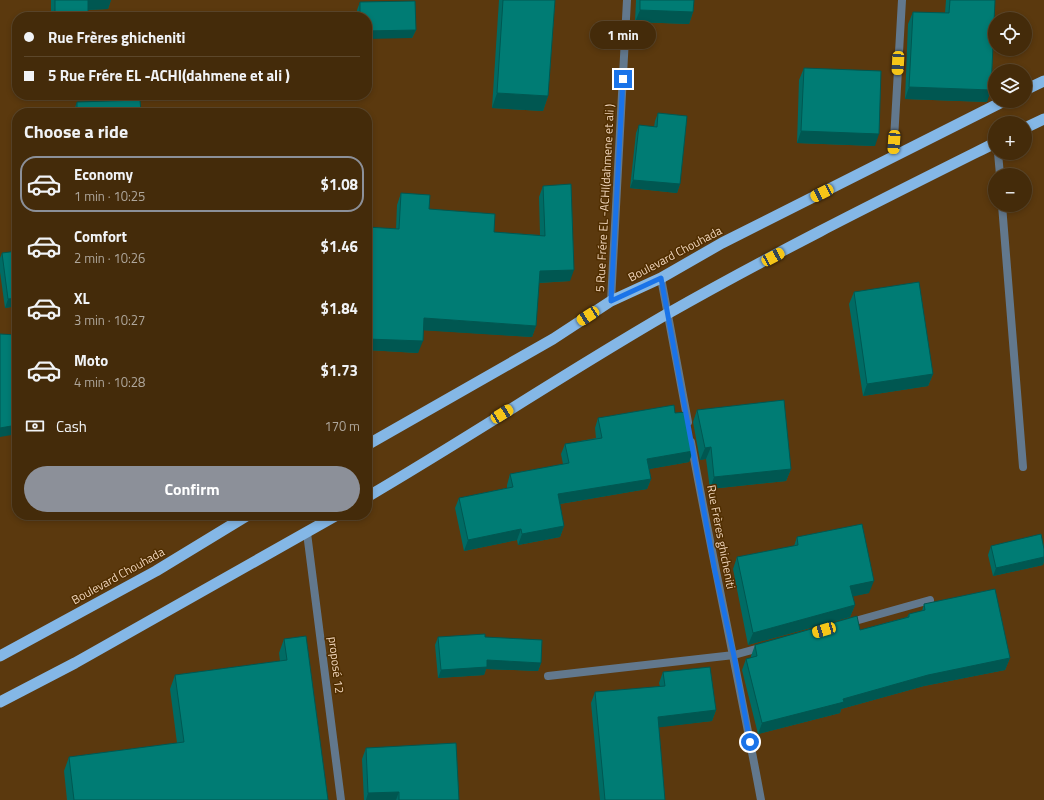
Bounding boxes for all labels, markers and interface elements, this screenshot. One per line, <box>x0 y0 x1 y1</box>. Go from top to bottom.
map controls <box>988 12 1032 212</box>
button: locate <box>988 12 1032 56</box>
callout: 1 min <box>590 21 656 49</box>
text: 1 min <box>607 25 639 45</box>
text: Rue Frères ghicheniti <box>48 26 185 49</box>
car <box>891 51 905 75</box>
text: 5 Rue Frére EL -ACHI(dahmene et ali ) <box>48 64 290 87</box>
button: layers <box>988 64 1032 108</box>
route end <box>614 70 632 88</box>
street label: 5 Rue Frére EL -ACHI(dahmene et ali ) <box>590 103 619 293</box>
button: + <box>988 116 1032 160</box>
text: Choose a ride <box>24 118 128 145</box>
car <box>887 130 901 154</box>
text: Economy <box>74 163 133 186</box>
icon: car <box>26 166 62 202</box>
button: − <box>988 168 1032 212</box>
text: $1.08 <box>321 173 358 196</box>
car <box>809 182 835 204</box>
text: 1 min · 10:25 <box>74 186 145 206</box>
street label: Boulevard Chouhada <box>624 221 725 286</box>
text: Comfort <box>74 225 127 248</box>
icon: car <box>26 228 62 264</box>
text: $1.46 <box>321 235 358 258</box>
car <box>760 246 786 268</box>
text: 2 min · 10:26 <box>74 248 145 268</box>
text: XL <box>74 287 90 310</box>
icon: car <box>26 290 62 326</box>
text: $1.84 <box>321 297 358 320</box>
car <box>575 304 601 328</box>
text: 3 min · 10:27 <box>74 310 145 330</box>
text: Moto <box>74 349 108 372</box>
icon: car <box>26 352 62 388</box>
text: $1.73 <box>321 359 358 382</box>
text: 4 min · 10:28 <box>74 372 145 392</box>
car <box>489 403 515 425</box>
icon: cash <box>24 415 46 437</box>
text: Cash <box>56 415 87 438</box>
text: 170 m <box>324 416 360 436</box>
button: Confirm <box>24 466 360 512</box>
street label: Rue Frères ghicheniti <box>702 483 741 591</box>
street label: Boulevard Chouhada <box>68 542 168 609</box>
car <box>811 621 837 639</box>
street label: proposé 12 <box>324 635 349 694</box>
route start <box>741 733 759 751</box>

